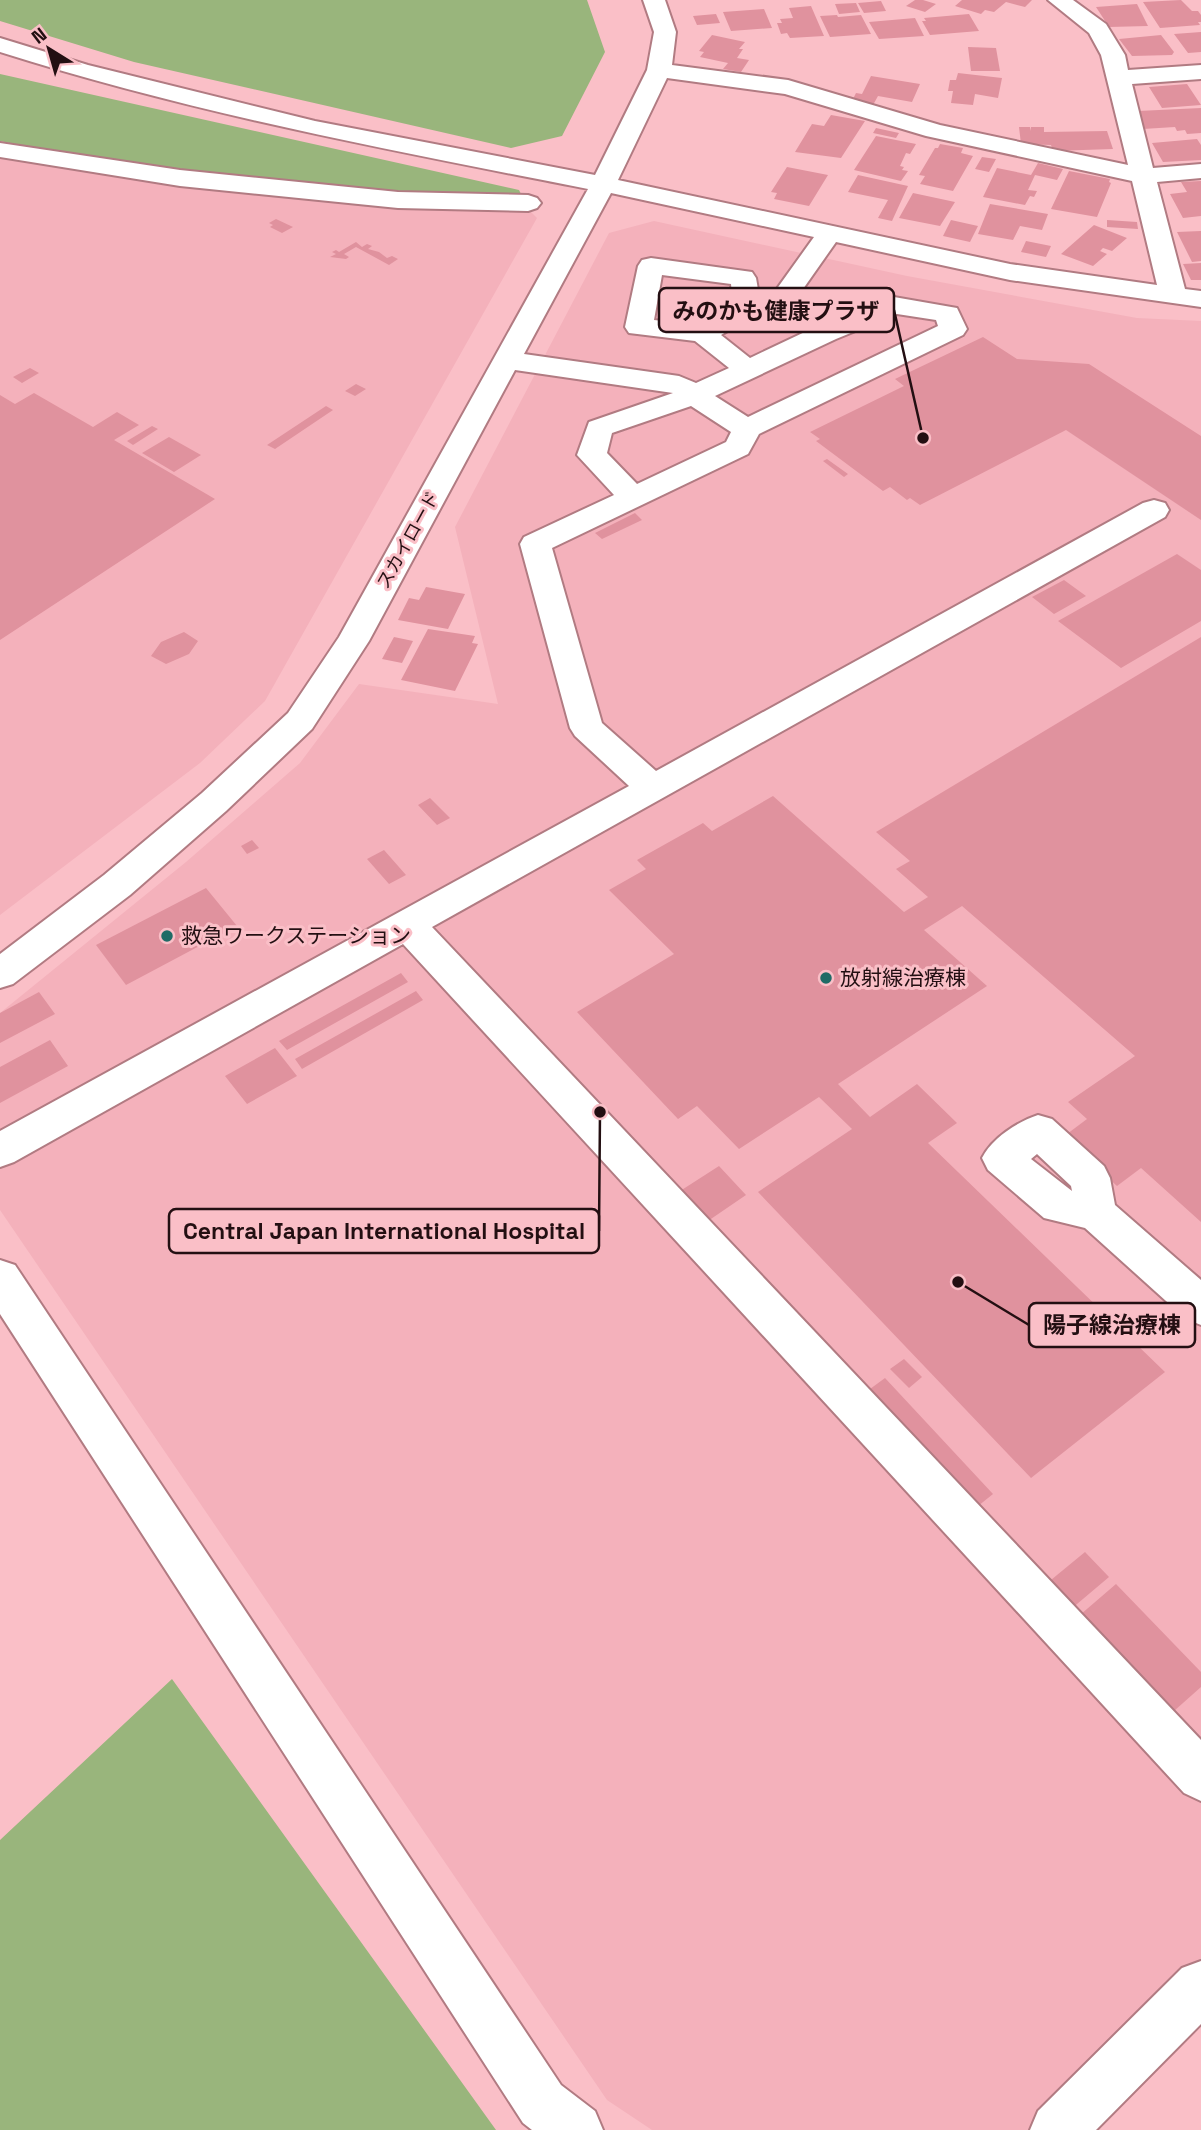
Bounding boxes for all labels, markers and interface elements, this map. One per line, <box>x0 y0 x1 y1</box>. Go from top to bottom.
north arrow <box>14 14 84 84</box>
text: N <box>26 22 52 50</box>
callout: みのかも健康プラザ <box>659 288 894 332</box>
text: みのかも健康プラザ <box>673 296 880 326</box>
street label: スカイロード <box>371 487 444 593</box>
place label: 救急ワークステーション <box>181 922 411 949</box>
marker: 救急ワークステーション <box>159 928 175 944</box>
place label: 放射線治療棟 <box>840 964 966 991</box>
marker: 放射線治療棟 <box>818 970 834 986</box>
callout: Central Japan International Hospital <box>169 1209 599 1253</box>
text: Central Japan International Hospital <box>183 1216 585 1246</box>
callout: 陽子線治療棟 <box>1029 1303 1195 1347</box>
text: 陽子線治療棟 <box>1043 1310 1181 1340</box>

